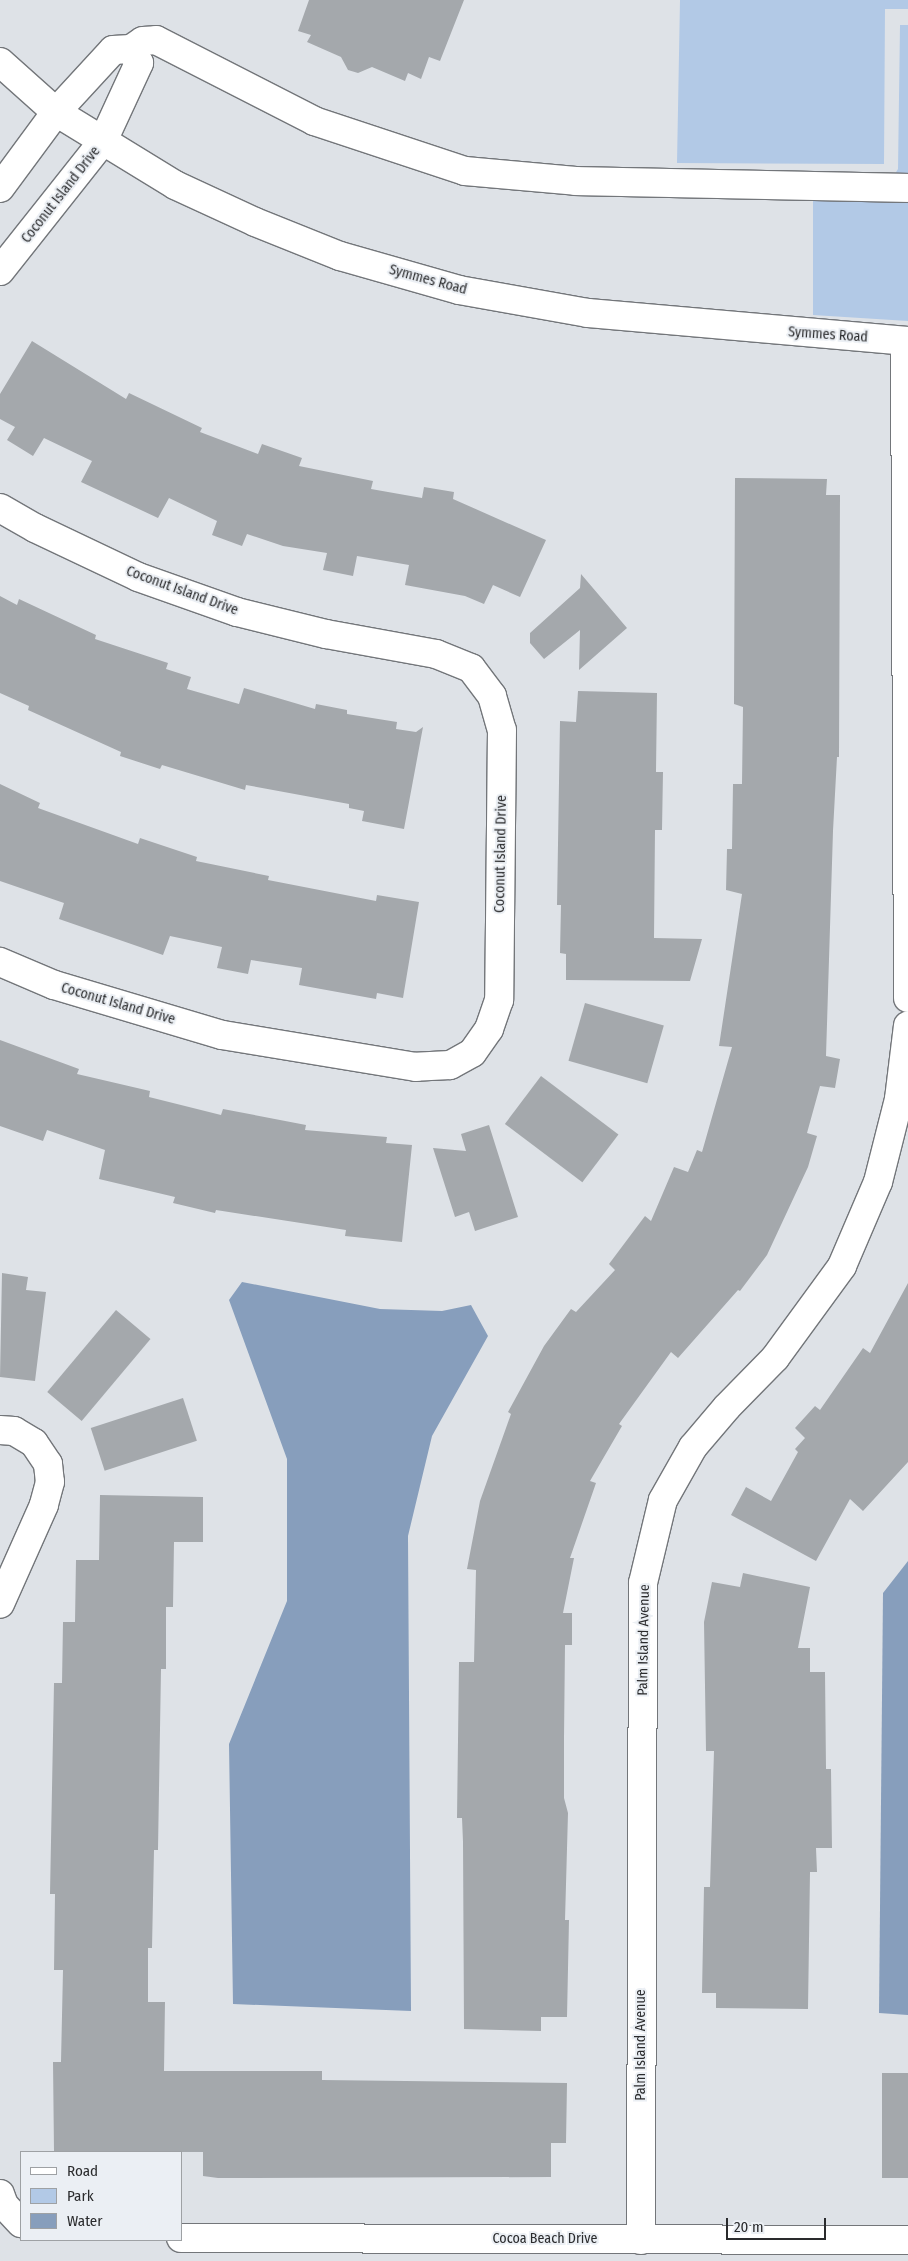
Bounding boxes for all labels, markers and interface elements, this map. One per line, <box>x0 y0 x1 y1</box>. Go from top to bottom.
street label: Coconut Island Drive <box>18 143 104 247</box>
street label: Symmes Road <box>387 262 469 298</box>
street label: Symmes Road <box>788 324 868 346</box>
street label: Coconut Island Drive <box>124 563 240 619</box>
street label: Coconut Island Drive <box>492 795 510 913</box>
street label: Coconut Island Drive <box>59 980 177 1028</box>
street label: Palm Island Avenue <box>635 1584 653 1696</box>
street label: Palm Island Avenue <box>633 1989 649 2101</box>
legend <box>20 2151 182 2241</box>
text: Road <box>67 2162 98 2180</box>
text: Park <box>67 2187 94 2205</box>
scale bar <box>728 2208 828 2240</box>
text: Water <box>67 2212 102 2230</box>
text: 20 m <box>734 2218 764 2236</box>
street label: Cocoa Beach Drive <box>493 2231 597 2247</box>

